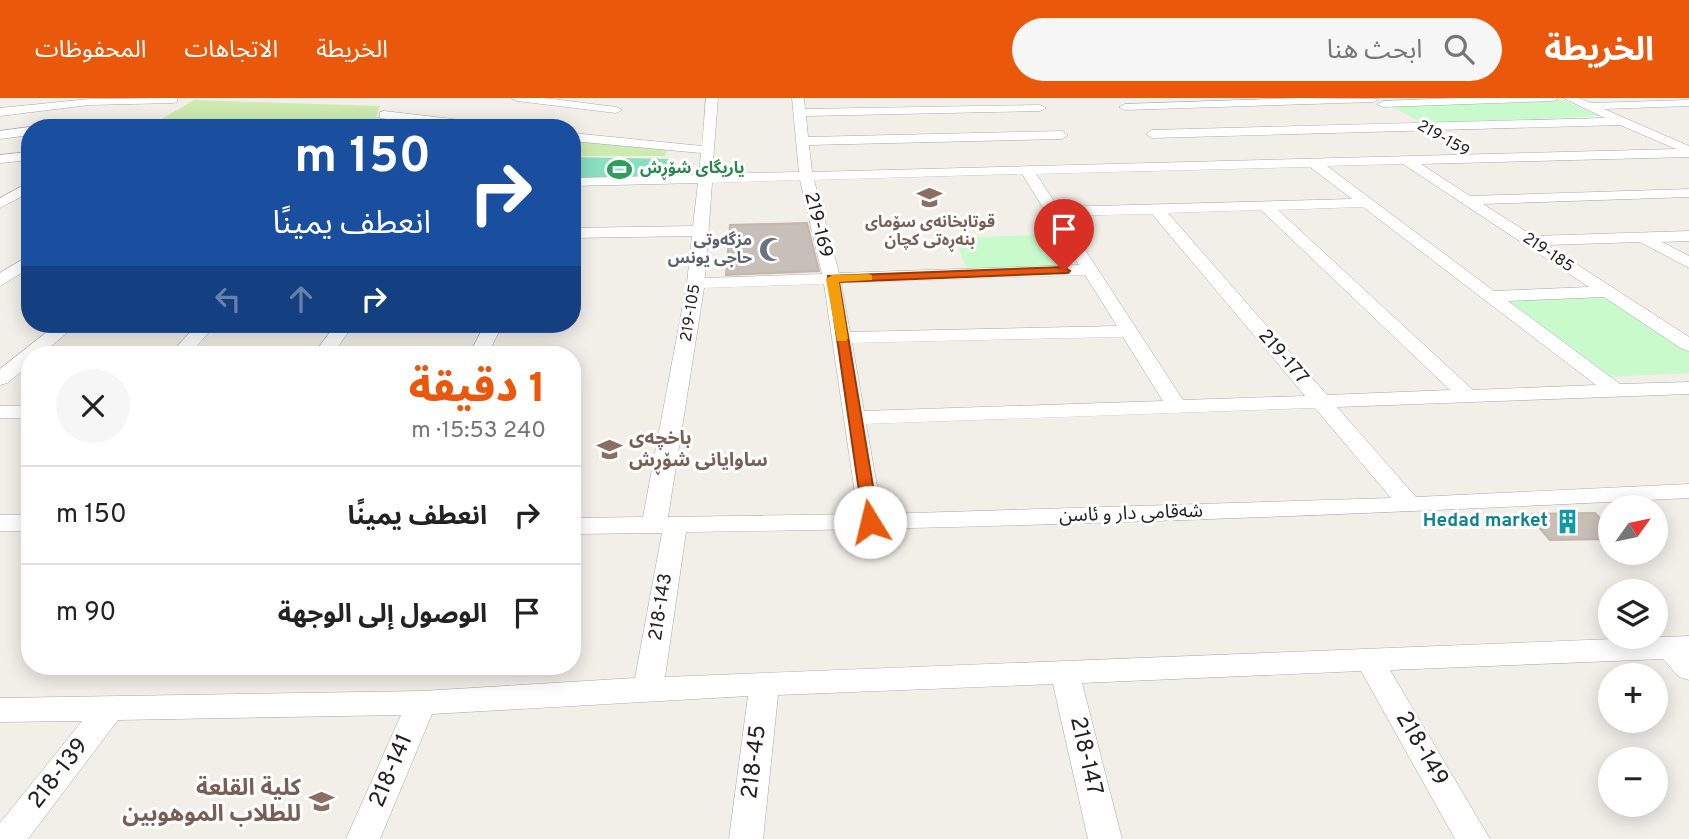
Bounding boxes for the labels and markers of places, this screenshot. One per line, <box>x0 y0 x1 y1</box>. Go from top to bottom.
sports icon: یاریگای شۆڕش <box>606 155 634 183</box>
place label: یاریگای شۆڕش <box>640 159 745 181</box>
school or university icon: قوتابخانەی سۆمای بنەڕەتی کچان <box>916 183 944 211</box>
pin <box>1034 199 1094 271</box>
place label: قوتابخانەی سۆمای بنەڕەتی کچان <box>865 213 995 253</box>
place label: مزگەوتی حاجی یونس <box>668 231 752 269</box>
mosque icon: مزگەوتی حاجی یونس <box>758 236 786 264</box>
place label: باخچەی ساوایانی شۆڕش <box>629 427 768 475</box>
school or university icon: باخچەی ساوایانی شۆڕش <box>595 436 623 464</box>
building icon: Hedad market <box>1554 507 1582 535</box>
place label: Hedad market <box>1423 509 1548 533</box>
place label: کلیة القلعة للطلاب الموهوبین <box>122 775 302 830</box>
school or university icon: کلیة القلعة للطلاب الموهوبین <box>307 788 335 816</box>

